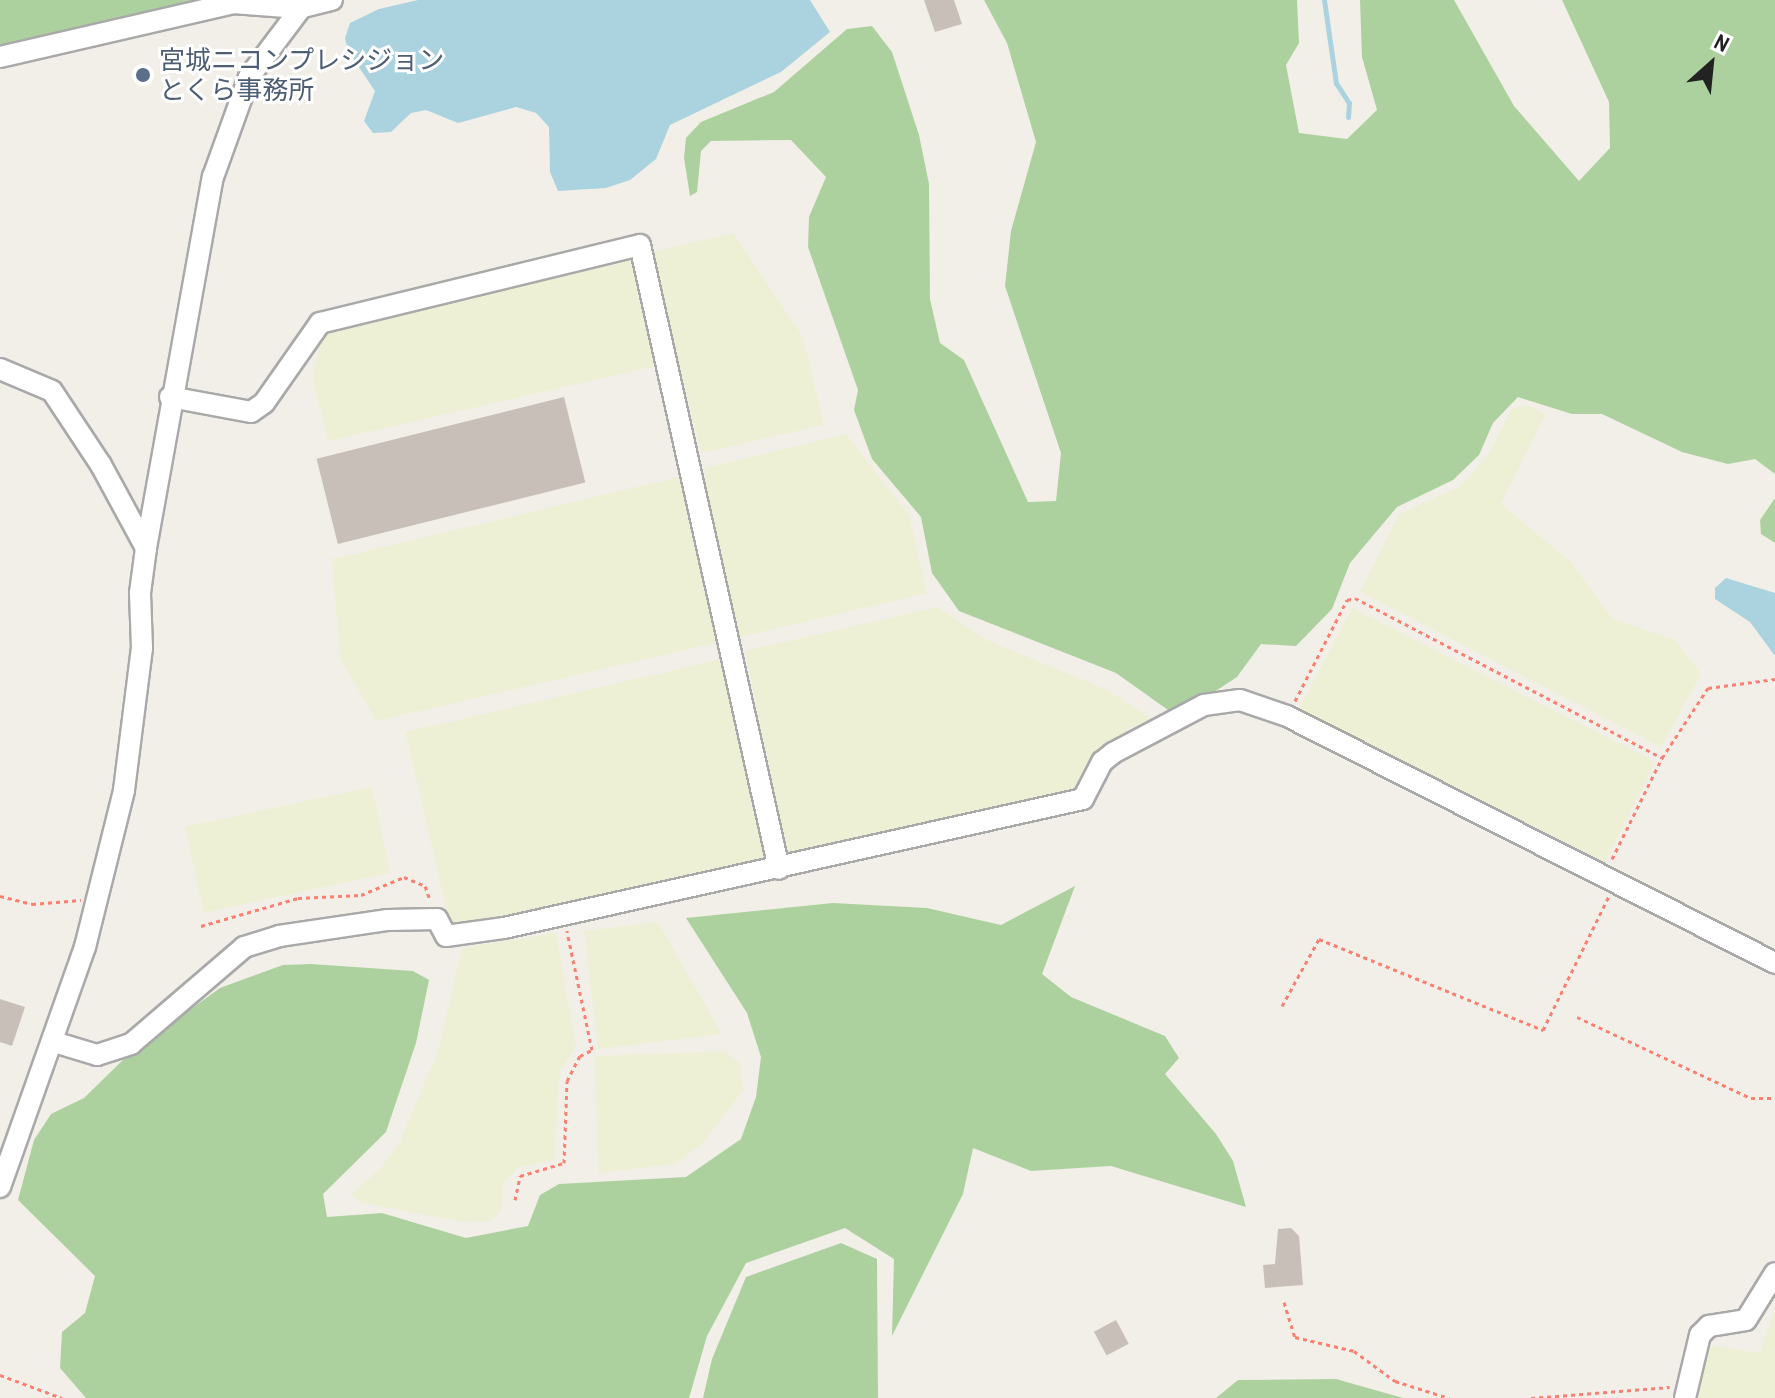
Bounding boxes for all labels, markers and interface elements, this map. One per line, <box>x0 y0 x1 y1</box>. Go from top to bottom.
north arrow <box>1671 24 1751 104</box>
text: N <box>1709 26 1735 59</box>
place label: 宮城ニコンプレシジョン とくら事務所 <box>159 44 445 106</box>
marker: 宮城ニコンプレシジョン とくら事務所 <box>134 66 152 84</box>

